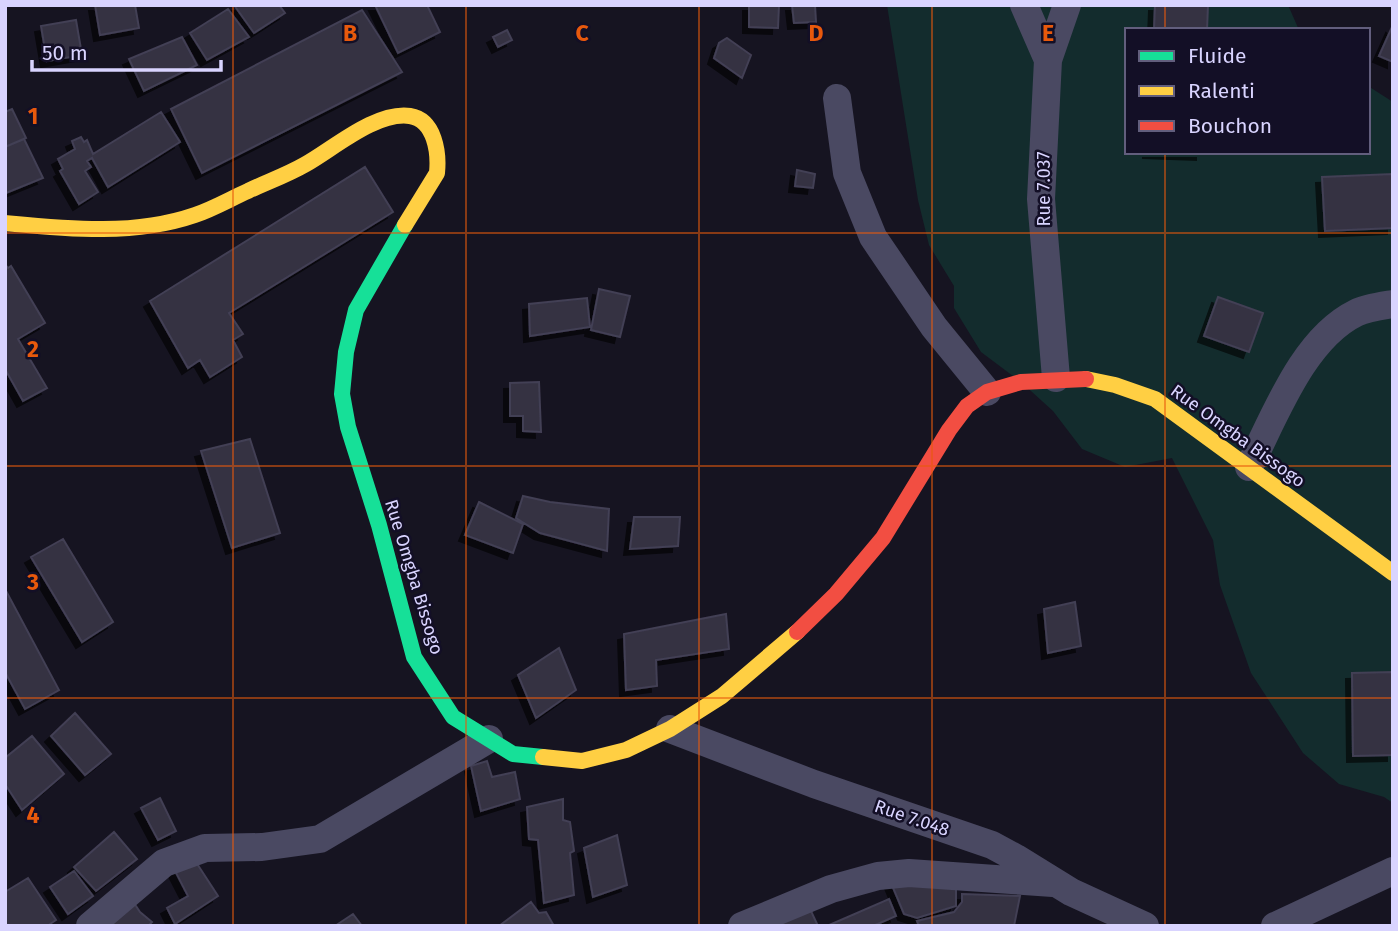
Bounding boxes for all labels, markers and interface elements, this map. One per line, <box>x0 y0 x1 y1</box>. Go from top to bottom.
text: B <box>343 19 357 47</box>
text: C <box>575 19 589 47</box>
text: D <box>809 19 824 47</box>
text: E <box>1042 19 1054 47</box>
scale bar <box>32 28 220 72</box>
legend <box>1125 28 1370 154</box>
text: 50 m <box>42 40 88 66</box>
text: Fluide <box>1188 43 1246 69</box>
text: Ralenti <box>1188 78 1255 104</box>
text: 1 <box>28 102 38 130</box>
text: Bouchon <box>1188 113 1272 139</box>
street label: Rue 7.037 <box>1033 152 1055 226</box>
text: 2 <box>27 335 39 363</box>
street label: Rue Omgba Bissogo <box>1166 380 1310 492</box>
street label: Rue Omgba Bissogo <box>380 497 448 657</box>
text: 3 <box>26 568 39 596</box>
street label: Rue 7.048 <box>872 795 952 841</box>
text: 4 <box>27 801 40 829</box>

